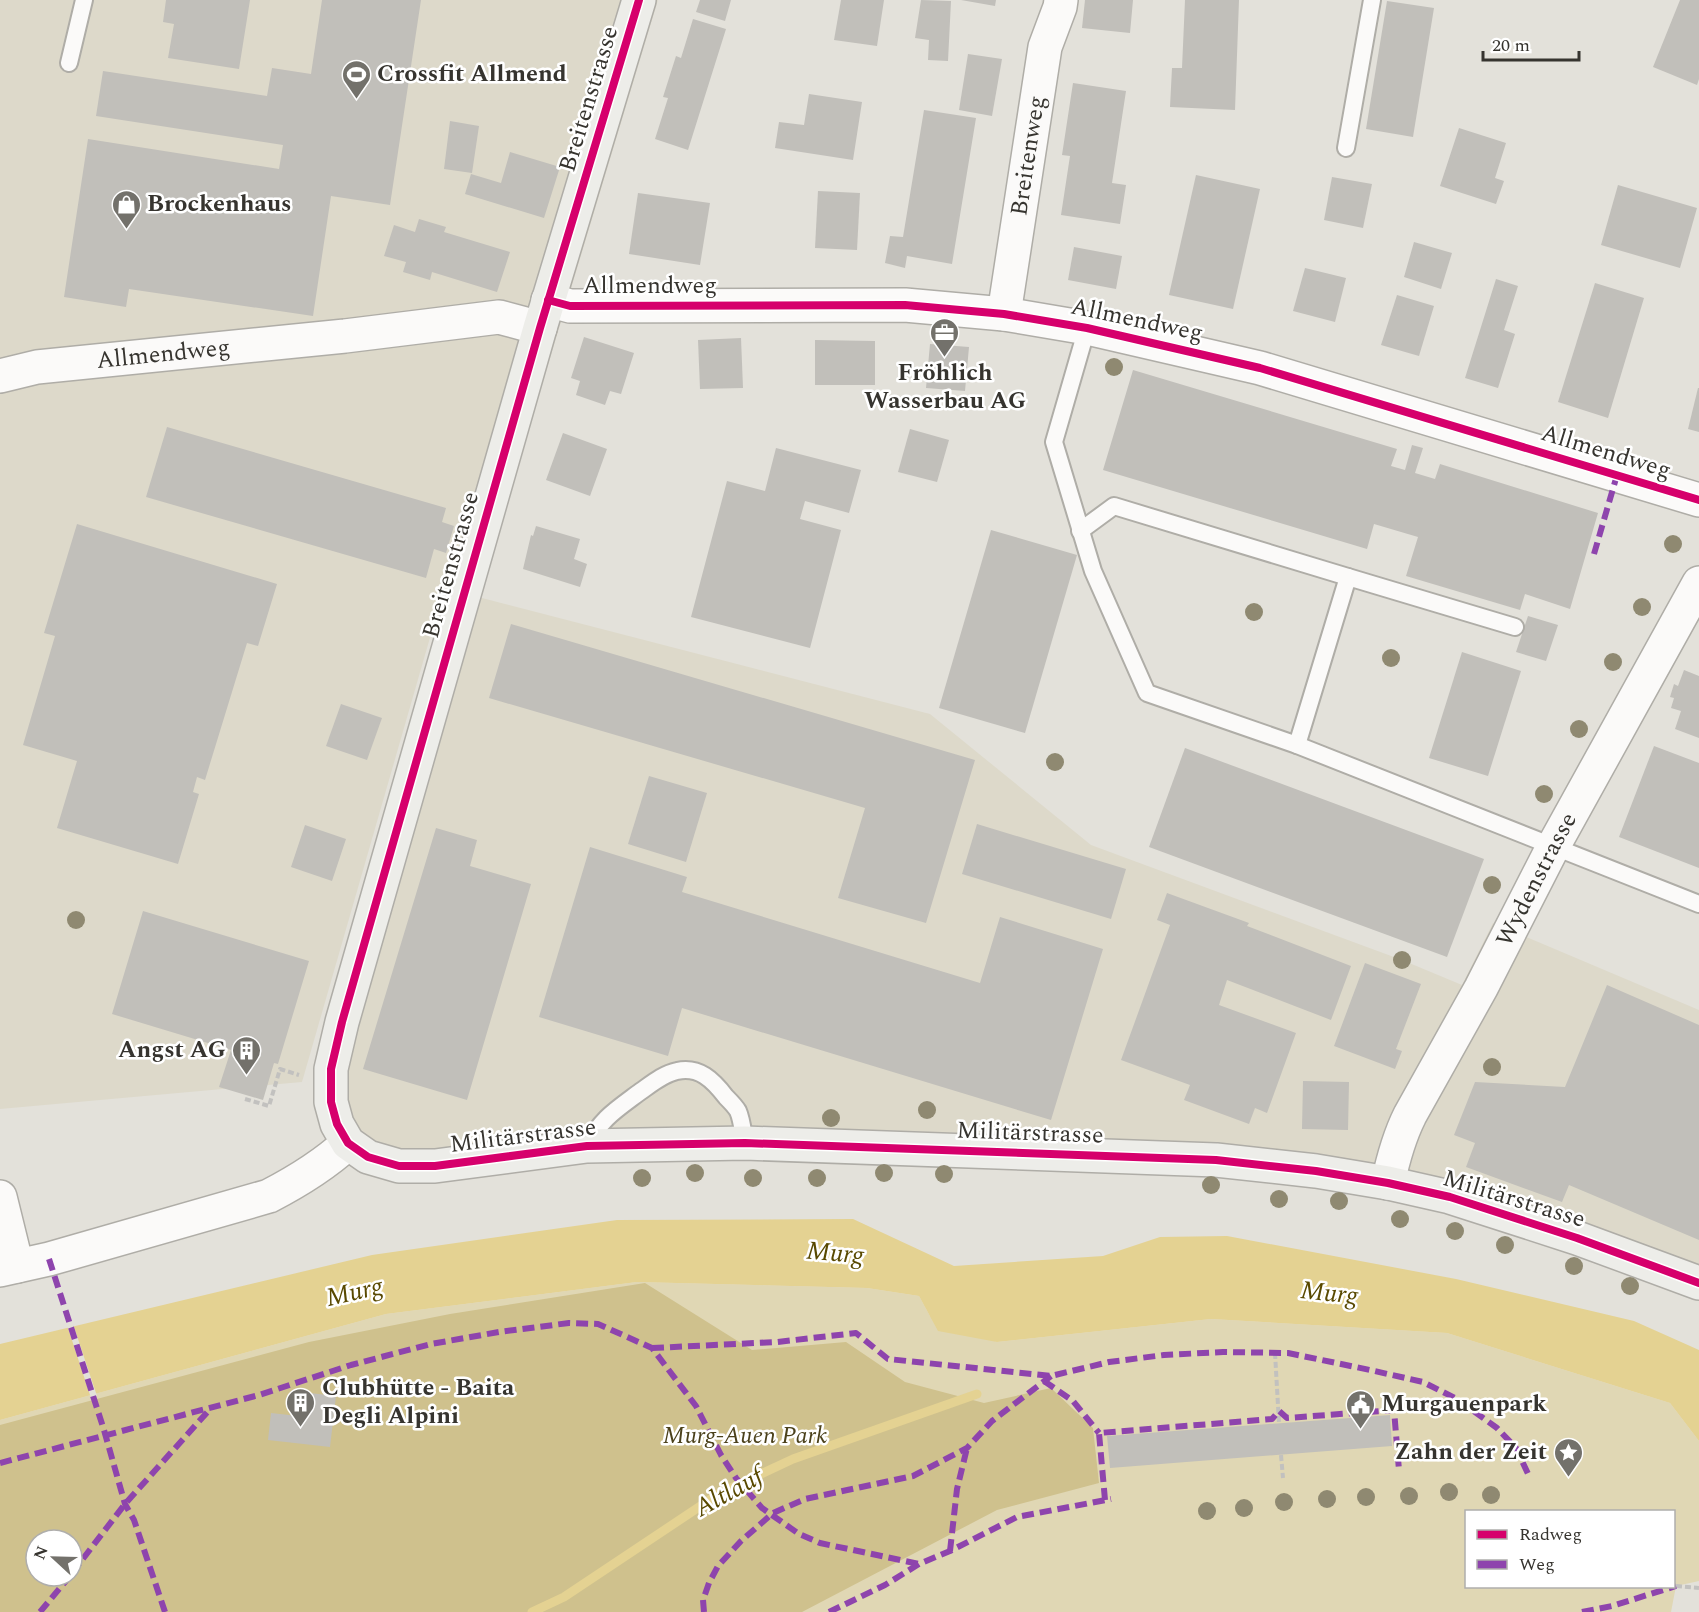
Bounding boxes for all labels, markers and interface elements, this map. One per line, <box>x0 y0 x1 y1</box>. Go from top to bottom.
street label: Breitenstrasse <box>550 22 628 176</box>
scale bar <box>1483 24 1579 62</box>
text: 20 m <box>1492 32 1530 59</box>
place label: Crossfit Allmend <box>377 56 567 92</box>
sports icon: Crossfit Allmend <box>340 58 372 100</box>
street label: Breitenweg <box>1001 93 1055 218</box>
place label: Brockenhaus <box>147 186 292 222</box>
shop icon: Brockenhaus <box>110 188 142 230</box>
street label: Allmendweg <box>583 268 717 304</box>
street label: Allmendweg <box>1068 288 1206 352</box>
office icon: Fröhlich Wasserbau AG <box>929 316 961 358</box>
street label: Allmendweg <box>95 330 232 379</box>
place label: Fröhlich Wasserbau AG <box>864 355 1026 419</box>
street label: Allmendweg <box>1537 415 1675 489</box>
street label: Breitenstrasse <box>413 487 489 643</box>
street label: Wydenstrasse <box>1487 806 1587 953</box>
place label: Angst AG <box>118 1032 226 1068</box>
building icon: Angst AG <box>231 1034 263 1076</box>
street label: Militärstrasse <box>448 1109 598 1163</box>
street label: Militärstrasse <box>956 1112 1104 1154</box>
street label: Militärstrasse <box>1438 1160 1590 1238</box>
water label: Murg <box>805 1231 867 1276</box>
water label: Murg <box>322 1266 388 1318</box>
water label: Murg <box>1298 1270 1361 1316</box>
place label: Clubhütte - Baita Degli Alpini <box>322 1370 515 1434</box>
building icon: Clubhütte - Baita Degli Alpini <box>285 1386 317 1428</box>
place label: Murgauenpark <box>1381 1386 1547 1422</box>
public building icon: Murgauenpark <box>1344 1388 1376 1430</box>
park label: Murg-Auen Park <box>663 1418 827 1454</box>
place label: Zahn der Zeit <box>1394 1434 1547 1470</box>
place icon: Zahn der Zeit <box>1552 1436 1584 1478</box>
water label: Altlauf <box>686 1455 774 1528</box>
legend <box>1465 1510 1675 1588</box>
text: Radweg <box>1519 1521 1582 1548</box>
north arrow <box>24 1528 84 1588</box>
text: N <box>27 1542 55 1563</box>
text: Weg <box>1519 1551 1555 1578</box>

